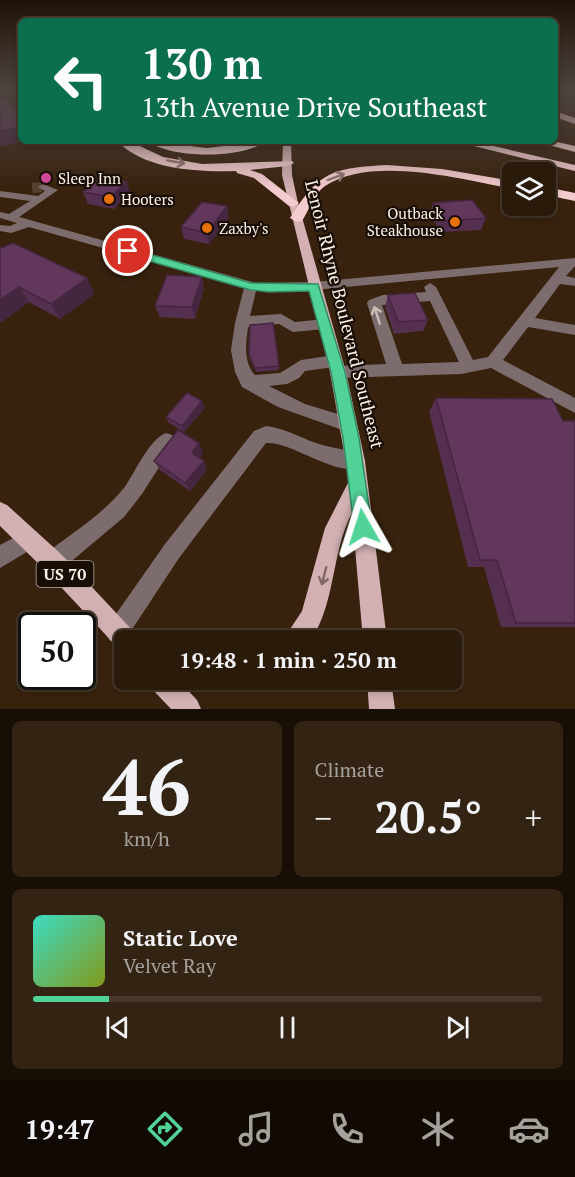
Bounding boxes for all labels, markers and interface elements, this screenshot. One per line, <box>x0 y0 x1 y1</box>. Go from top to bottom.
text: 130 m <box>141 35 262 91</box>
icon: left <box>42 42 120 120</box>
text: 13th Avenue Drive Southeast <box>141 89 487 125</box>
one-way arrow <box>166 157 186 168</box>
map controls <box>502 162 556 216</box>
button: layers <box>502 162 556 216</box>
place label: Sleep Inn <box>58 168 121 188</box>
marker: Sleep Inn <box>39 171 53 185</box>
one-way arrow <box>326 171 345 182</box>
street label: Lenoir Rhyne Boulevard Southeast <box>300 177 390 451</box>
place label: Hooters <box>121 189 174 209</box>
marker: Hooters <box>102 192 116 206</box>
place label: Outback Steakhouse <box>367 203 443 240</box>
marker: Outback Steakhouse <box>448 215 462 229</box>
place label: Zaxby's <box>219 218 268 238</box>
marker: Zaxby's <box>200 221 214 235</box>
pin <box>102 225 153 276</box>
icon: arrive <box>111 234 144 267</box>
one-way arrow <box>371 306 382 325</box>
position arrow <box>331 495 395 559</box>
road number: US 70 <box>36 561 94 587</box>
one-way arrow <box>318 566 329 585</box>
speed limit sign: 50 <box>18 612 96 690</box>
text: 19:48 · 1 min · 250 m <box>179 645 397 674</box>
text: 46 <box>103 734 191 837</box>
text: Climate <box>315 756 384 783</box>
text: 20.5° <box>374 786 482 846</box>
text: − <box>315 796 332 839</box>
text: + <box>524 796 542 839</box>
text: km/h <box>124 825 170 852</box>
text: Static Love <box>123 923 238 952</box>
text: Velvet Ray <box>123 952 216 979</box>
icon: previous <box>101 1011 134 1044</box>
icon: pause <box>271 1011 304 1044</box>
icon: next <box>441 1011 474 1044</box>
icon: directions <box>144 1108 186 1150</box>
icon: music <box>235 1108 277 1150</box>
icon: phone <box>326 1108 368 1150</box>
icon: climate <box>417 1108 459 1150</box>
icon: car <box>508 1108 550 1150</box>
text: 19:47 <box>25 1111 95 1147</box>

